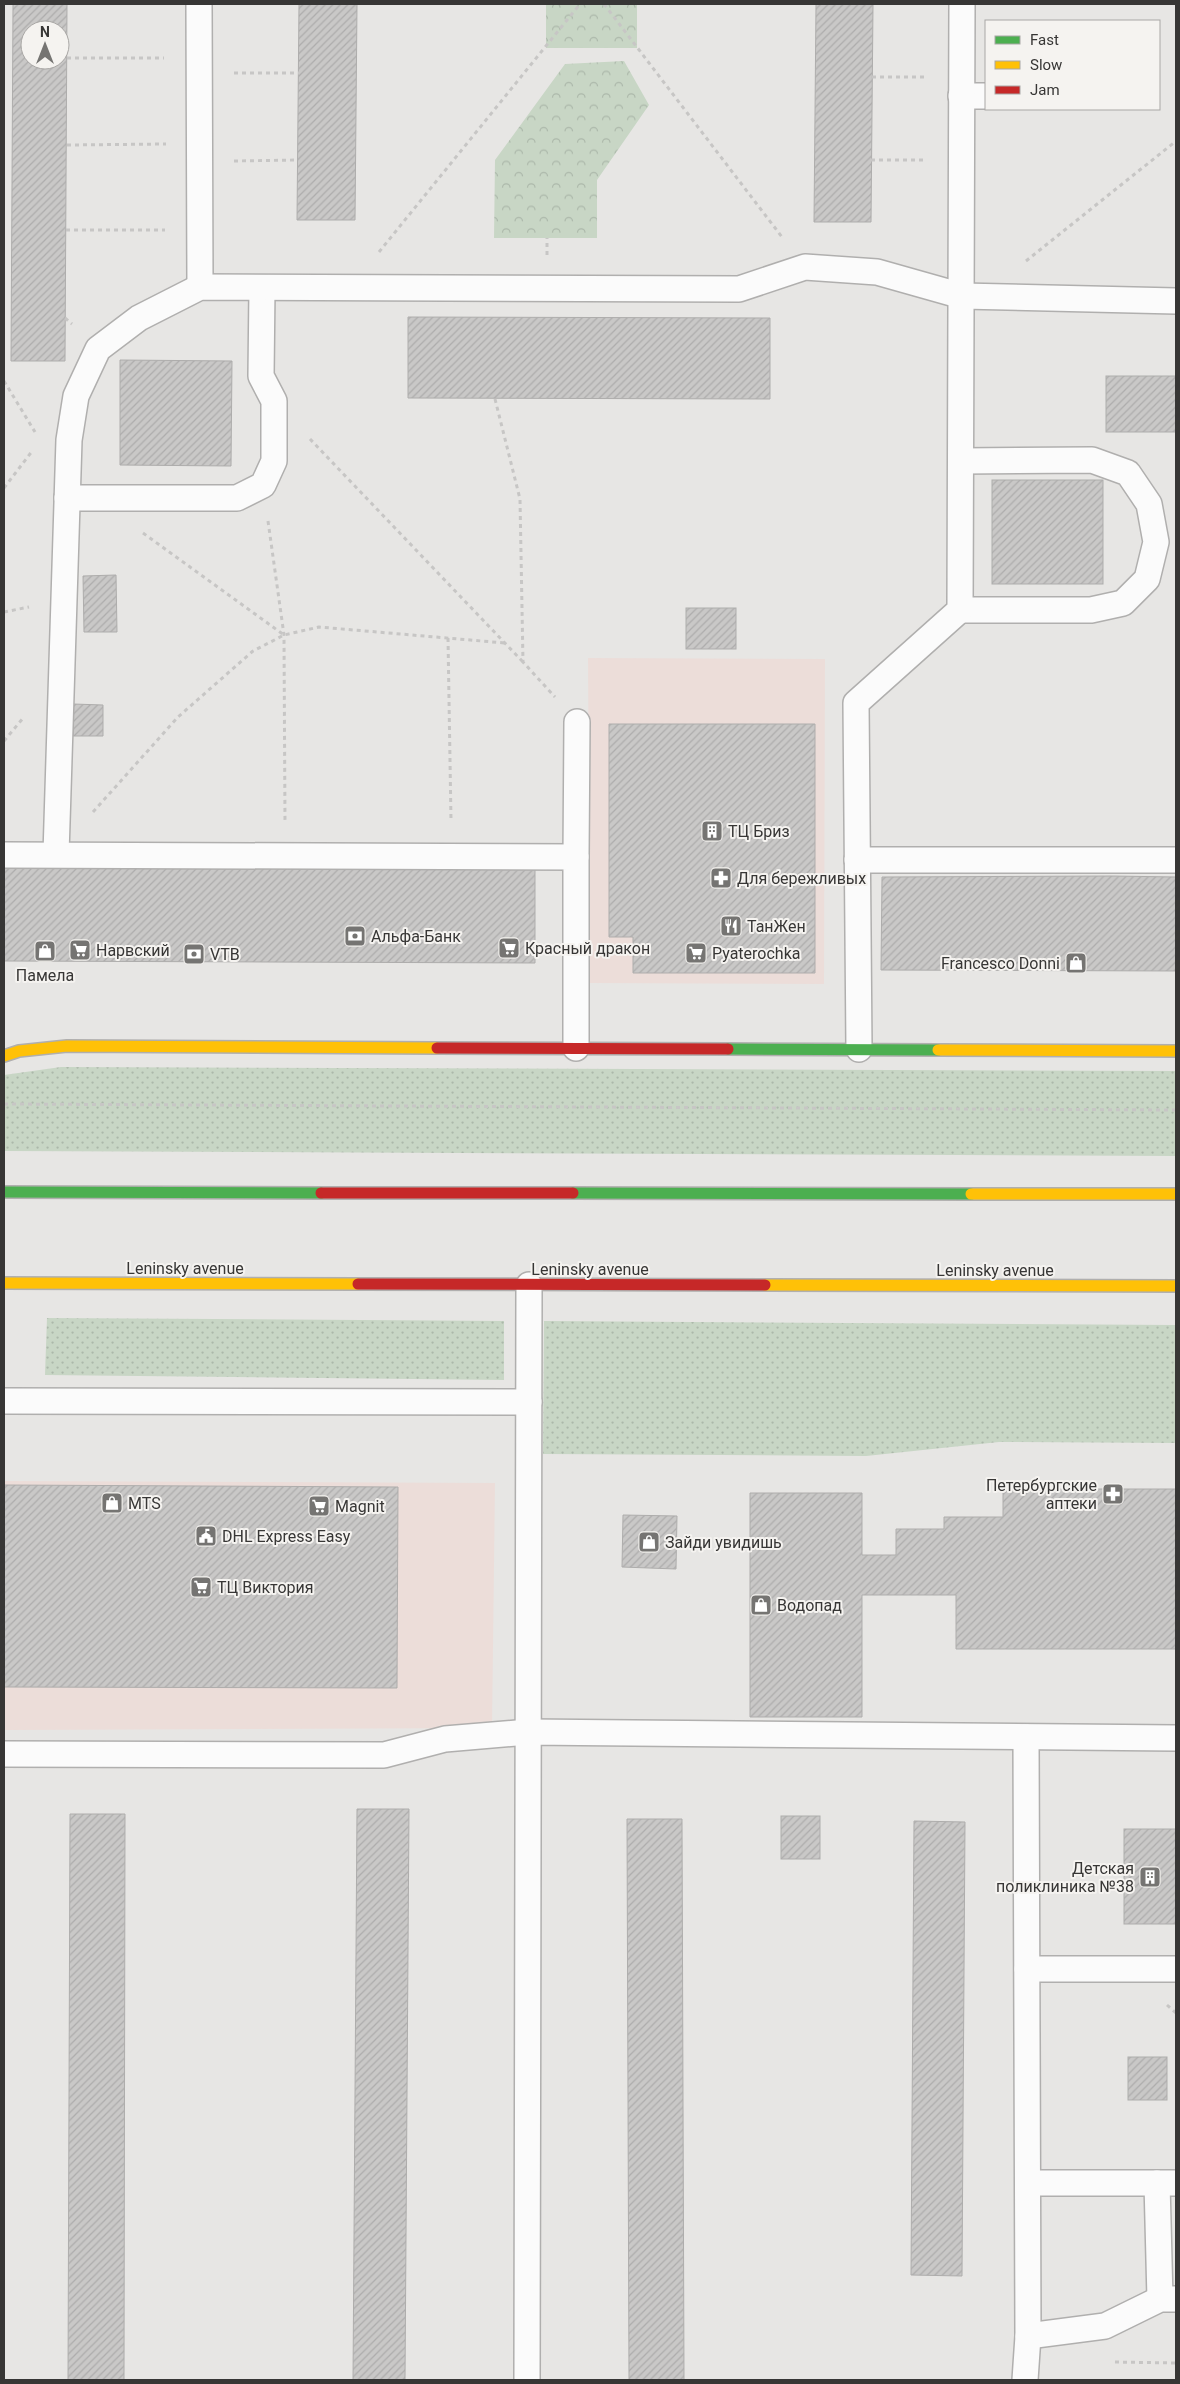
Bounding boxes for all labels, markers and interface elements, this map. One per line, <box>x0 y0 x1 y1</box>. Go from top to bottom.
north arrow <box>20 20 70 70</box>
legend <box>985 20 1160 110</box>
text: N <box>40 24 50 40</box>
text: Fast <box>1030 31 1059 49</box>
text: Slow <box>1030 56 1062 74</box>
text: Jam <box>1030 81 1060 99</box>
building icon: ТЦ Бриз <box>700 819 724 843</box>
place label: ТЦ Бриз <box>728 822 790 841</box>
pharmacy icon: Для бережливых <box>709 866 733 890</box>
place label: Для бережливых <box>737 869 866 888</box>
restaurant icon: ТанЖен <box>719 914 743 938</box>
place label: ТанЖен <box>747 917 806 936</box>
bank icon: Альфа-Банк <box>343 924 367 948</box>
place label: Альфа-Банк <box>371 927 461 946</box>
supermarket icon: Красный дракон <box>497 936 521 960</box>
supermarket icon: Нарвский <box>68 938 92 962</box>
shop icon: Памела <box>33 939 57 963</box>
place label: Красный дракон <box>525 939 650 958</box>
place label: Нарвский <box>96 941 170 960</box>
supermarket icon: Pyaterochka <box>684 941 708 965</box>
bank icon: VTB <box>182 942 206 966</box>
place label: Pyaterochka <box>712 944 800 963</box>
place label: VTB <box>210 945 240 964</box>
shop icon: Francesco Donni <box>1064 951 1088 975</box>
place label: Francesco Donni <box>941 954 1060 973</box>
place label: Памела <box>16 966 74 985</box>
street label: Leninsky avenue <box>126 1259 244 1278</box>
street label: Leninsky avenue <box>531 1260 649 1279</box>
street label: Leninsky avenue <box>936 1261 1054 1280</box>
place label: Петербургские аптеки <box>986 1476 1097 1513</box>
pharmacy icon: Петербургские аптеки <box>1101 1482 1125 1506</box>
shop icon: MTS <box>100 1491 124 1515</box>
place label: MTS <box>128 1494 161 1513</box>
supermarket icon: Magnit <box>307 1494 331 1518</box>
place label: Magnit <box>335 1497 385 1516</box>
public building icon: DHL Express Easy <box>194 1524 218 1548</box>
place label: DHL Express Easy <box>222 1527 351 1546</box>
shop icon: Зайди увидишь <box>637 1530 661 1554</box>
place label: Зайди увидишь <box>665 1533 782 1552</box>
supermarket icon: ТЦ Виктория <box>189 1575 213 1599</box>
place label: ТЦ Виктория <box>217 1578 314 1597</box>
shop icon: Водопад <box>749 1593 773 1617</box>
place label: Водопад <box>777 1596 842 1615</box>
place label: Детская поликлиника №38 <box>996 1859 1134 1896</box>
building icon: Детская поликлиника №38 <box>1138 1865 1162 1889</box>

